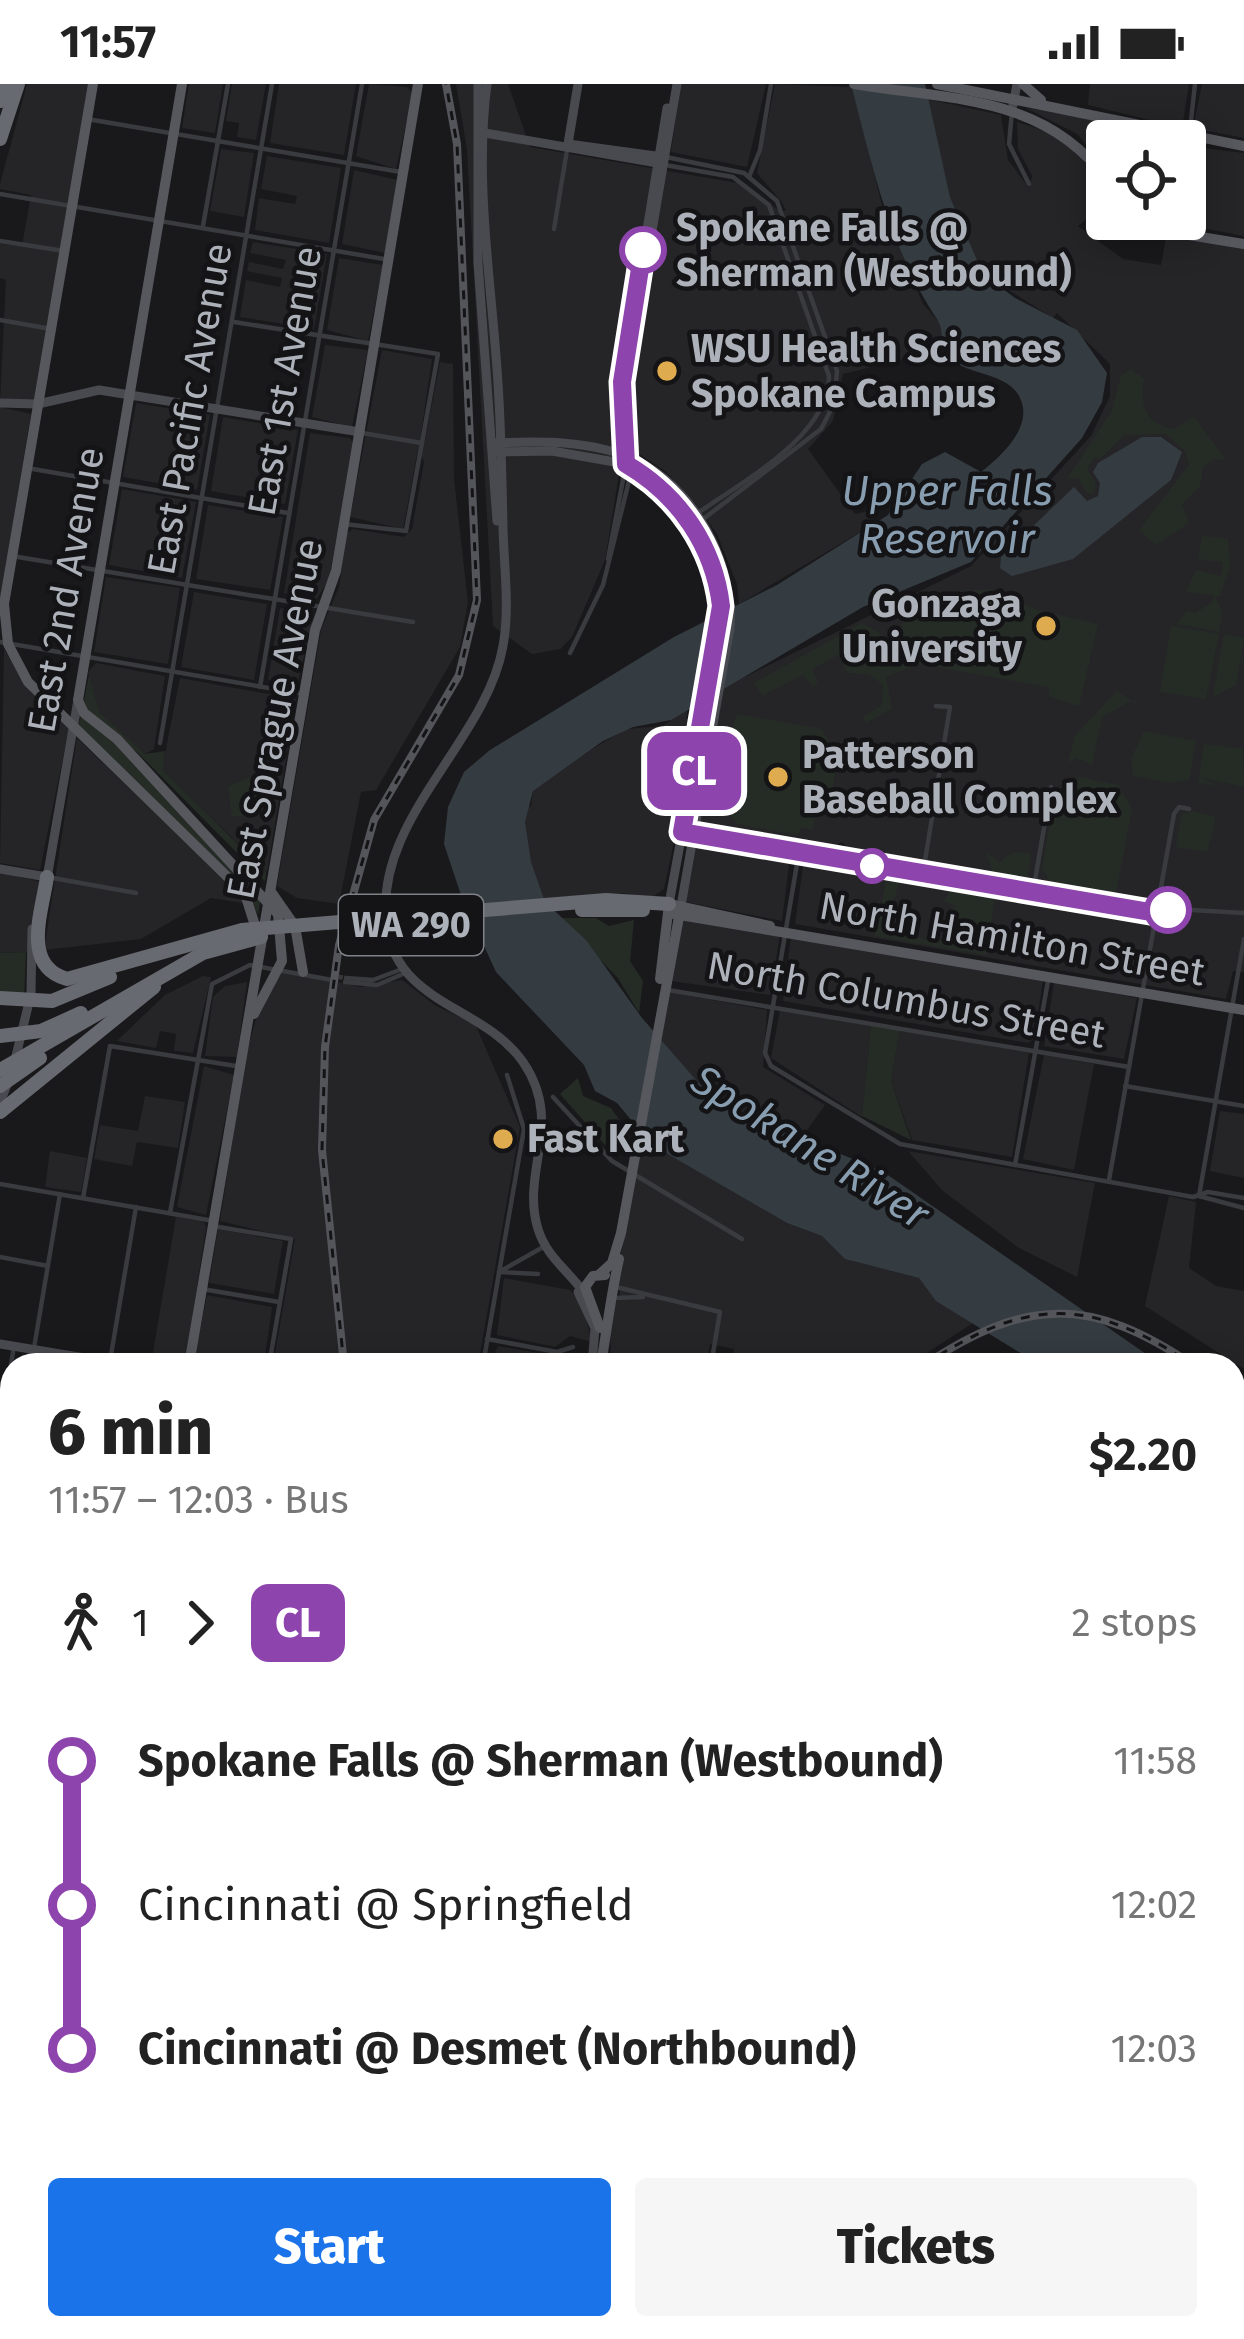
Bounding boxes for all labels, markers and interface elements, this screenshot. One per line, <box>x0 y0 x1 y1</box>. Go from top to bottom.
text: 11:57 <box>60 15 156 69</box>
map controls <box>1086 120 1206 240</box>
button: locate <box>1086 120 1206 240</box>
place label: Spokane Falls @ Sherman (Westbound) <box>676 205 1072 296</box>
marker: Spokane Falls @ Sherman (Westbound) <box>621 228 665 272</box>
street label: East Pacific Avenue <box>138 240 242 578</box>
street label: East 1st Avenue <box>239 243 331 519</box>
place label: WSU Health Sciences Spokane Campus <box>691 326 1062 417</box>
marker: WSU Health Sciences Spokane Campus <box>654 358 680 384</box>
street label: East 2nd Avenue <box>18 444 114 736</box>
water label: Upper Falls Reservoir <box>841 466 1053 564</box>
street label: East Sprague Avenue <box>217 535 333 903</box>
place label: Gonzaga University <box>842 581 1023 672</box>
marker: Gonzaga University <box>1033 613 1059 639</box>
line badge: CL <box>640 732 748 810</box>
place label: Patterson Baseball Complex <box>802 732 1118 823</box>
text: CL <box>671 746 717 796</box>
marker: Patterson Baseball Complex <box>765 764 791 790</box>
unlabelled marker <box>856 850 888 882</box>
street label: North Hamilton Street <box>816 882 1209 996</box>
unlabelled marker <box>1146 888 1190 932</box>
road number: WA 290 <box>339 895 483 955</box>
street label: North Columbus Street <box>703 942 1110 1058</box>
water label: Spokane River <box>681 1054 939 1241</box>
place label: Fast Kart <box>527 1116 685 1162</box>
marker: Fast Kart <box>490 1126 516 1152</box>
text: 6 min <box>48 1392 213 1471</box>
text: $2.20 <box>1089 1428 1197 1482</box>
text: 11:57 – 12:03 · Bus <box>48 1477 349 1523</box>
icon: walk <box>48 1590 114 1656</box>
icon: forward <box>167 1590 233 1656</box>
text: CL <box>275 1598 321 1648</box>
text: 1 <box>132 1600 149 1646</box>
text: 2 stops <box>1071 1600 1197 1646</box>
text: Spokane Falls @ Sherman (Westbound) <box>138 1734 943 1788</box>
text: 11:58 <box>1113 1738 1197 1784</box>
text: Cincinnati @ Springfield <box>138 1878 634 1932</box>
text: 12:02 <box>1111 1882 1197 1928</box>
text: Cincinnati @ Desmet (Northbound) <box>138 2022 856 2076</box>
text: 12:03 <box>1111 2026 1197 2072</box>
button: Start <box>48 2178 611 2316</box>
button: Tickets <box>635 2178 1197 2316</box>

